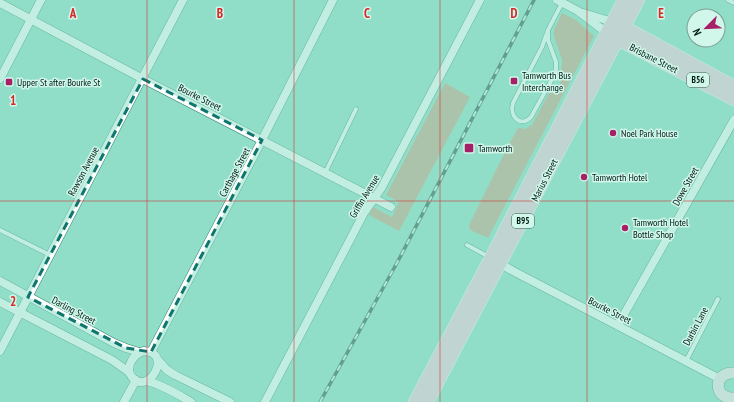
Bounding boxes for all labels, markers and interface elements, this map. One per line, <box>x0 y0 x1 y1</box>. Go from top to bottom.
text: A <box>69 5 77 22</box>
text: B <box>217 5 223 22</box>
text: C <box>364 5 370 22</box>
text: D <box>511 5 518 22</box>
text: E <box>658 5 664 22</box>
north arrow <box>686 8 726 48</box>
text: N <box>689 26 704 38</box>
street label: Brisbane Street <box>627 41 680 76</box>
place label: Tamworth Bus Interchange <box>522 69 572 94</box>
road number: B56 <box>687 73 709 87</box>
place label: Upper St after Bourke St <box>17 76 101 89</box>
marker: Tamworth Bus Interchange <box>509 76 519 86</box>
marker: Upper St after Bourke St <box>4 77 14 87</box>
street label: Bourke Street <box>176 81 224 114</box>
text: 1 <box>10 92 16 109</box>
place label: Noel Park House <box>621 127 678 140</box>
marker: Noel Park House <box>608 128 618 138</box>
marker: Tamworth <box>463 142 475 154</box>
place label: Tamworth <box>478 142 512 155</box>
street label: Rawson Avenue <box>65 144 102 198</box>
street label: Carthage Street <box>216 145 253 199</box>
street label: Marius Street <box>528 157 561 204</box>
street label: Dowe Street <box>670 164 701 208</box>
place label: Tamworth Hotel <box>592 171 648 184</box>
street label: Griffin Avenue <box>346 172 382 220</box>
marker: Tamworth Hotel <box>579 172 589 182</box>
road number: B95 <box>512 214 534 228</box>
place label: Tamworth Hotel Bottle Shop <box>633 216 689 241</box>
marker: Tamworth Hotel Bottle Shop <box>620 223 630 233</box>
text: 2 <box>10 293 16 310</box>
street label: Darling Street <box>50 293 98 328</box>
street label: Bourke Street <box>586 294 634 327</box>
street label: Durbin Lane <box>680 305 711 348</box>

